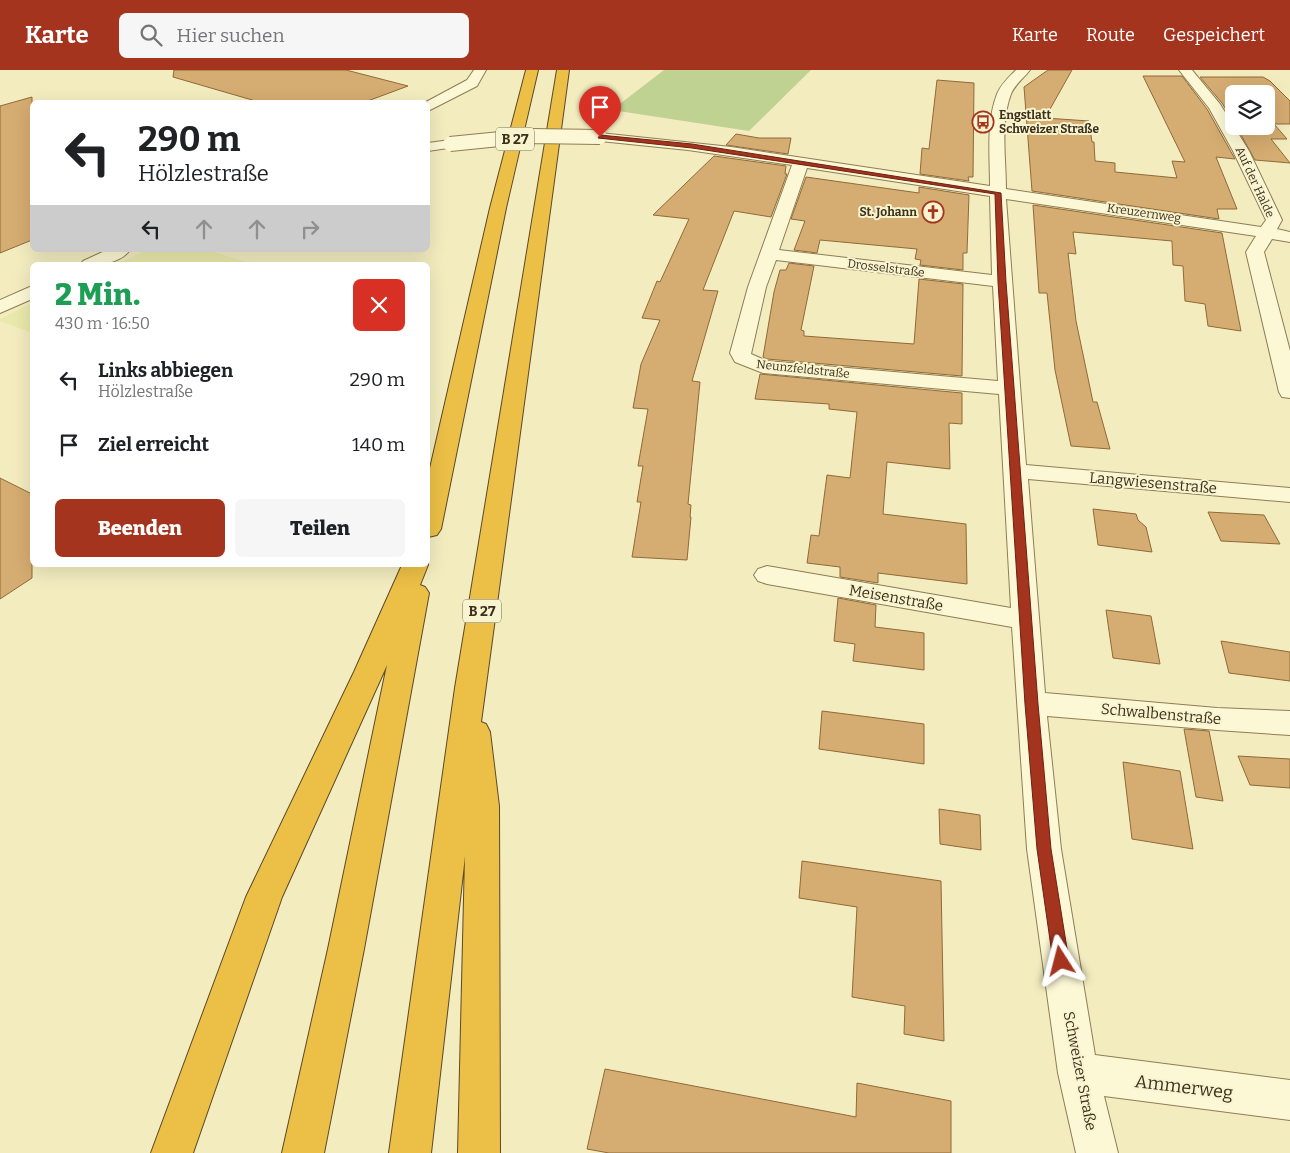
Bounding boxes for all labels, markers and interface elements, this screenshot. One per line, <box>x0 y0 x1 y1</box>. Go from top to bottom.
search box <box>119 13 469 58</box>
text: Karte <box>25 21 89 49</box>
icon: search <box>137 21 165 49</box>
text: Hier suchen <box>177 24 284 47</box>
text: Karte <box>1012 24 1058 46</box>
text: Route <box>1086 24 1135 46</box>
text: Gespeichert <box>1163 24 1265 46</box>
map controls <box>1225 85 1275 135</box>
button: layers <box>1225 85 1275 135</box>
pin <box>579 86 621 137</box>
icon: arrive <box>586 93 614 121</box>
place label: Engstlatt Schweizer Straße <box>999 108 1099 136</box>
bus stop icon: Engstlatt Schweizer Straße <box>971 110 995 134</box>
text: 290 m <box>138 118 240 160</box>
icon: left <box>55 120 120 185</box>
road number: B 27 <box>496 128 534 150</box>
street label: Auf der Halde <box>1232 144 1278 220</box>
text: Hölzlestraße <box>138 160 269 187</box>
church icon: St. Johann <box>921 200 945 224</box>
street label: Kreuzernweg <box>1106 201 1182 225</box>
place label: St. Johann <box>859 205 917 219</box>
icon: left <box>137 215 165 243</box>
icon: ahead <box>190 215 218 243</box>
icon: ahead <box>243 215 271 243</box>
icon: right <box>296 215 324 243</box>
street label: Drosselstraße <box>847 256 925 280</box>
text: 2 Min. <box>55 277 140 313</box>
button: close <box>353 279 405 331</box>
text: 430 m · 16:50 <box>55 314 150 333</box>
street label: Neunzfeldstraße <box>756 357 850 381</box>
text: Links abbiegen <box>98 359 233 382</box>
icon: left <box>55 366 83 394</box>
text: 290 m <box>349 368 405 391</box>
text: Hölzlestraße <box>98 382 193 401</box>
icon: arrive <box>55 431 83 459</box>
text: Ziel erreicht <box>98 433 209 456</box>
text: 140 m <box>352 433 405 456</box>
street label: Langwiesenstraße <box>1088 468 1218 498</box>
button: Beenden <box>55 499 225 557</box>
button: Teilen <box>235 499 405 557</box>
street label: Meisenstraße <box>847 581 945 615</box>
road number: B 27 <box>463 600 501 622</box>
street label: Schwalbenstraße <box>1100 700 1222 728</box>
position arrow <box>1034 934 1086 986</box>
street label: Schweizer Straße <box>1060 1010 1100 1132</box>
street label: Ammerweg <box>1134 1070 1234 1104</box>

